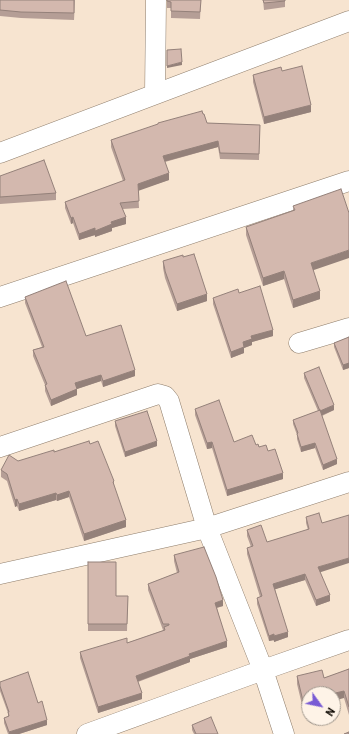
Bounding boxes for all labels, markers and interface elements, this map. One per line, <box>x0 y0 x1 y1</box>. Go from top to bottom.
north arrow <box>301 686 341 726</box>
text: N <box>323 706 338 719</box>

